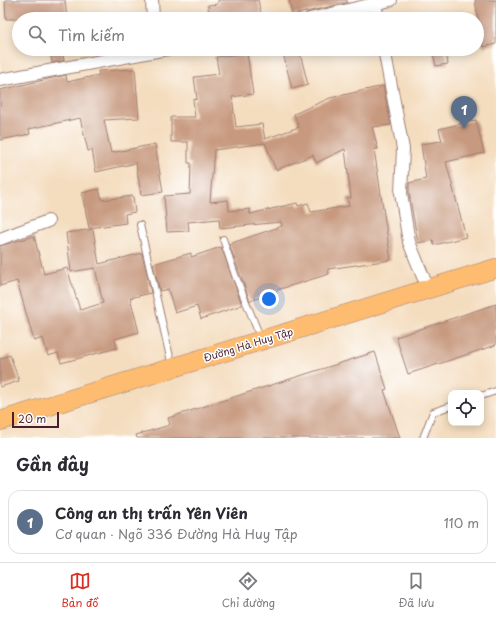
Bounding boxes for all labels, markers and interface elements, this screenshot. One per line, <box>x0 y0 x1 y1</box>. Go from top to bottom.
search box <box>12 12 484 56</box>
icon: search <box>26 23 48 45</box>
text: Tìm kiếm <box>58 23 125 46</box>
pin: 1 <box>451 96 477 129</box>
your location <box>259 289 279 309</box>
street label: Đường Hà Huy Tập <box>201 323 295 365</box>
map controls <box>448 390 484 426</box>
button: locate <box>448 390 484 426</box>
scale bar <box>12 410 59 429</box>
text: 20 m <box>18 410 46 427</box>
text: Gần đây <box>16 451 89 477</box>
text: Công an thị trấn Yên Viên <box>55 501 248 524</box>
text: 1 <box>27 513 33 532</box>
text: 110 m <box>444 513 479 532</box>
text: Cơ quan · Ngõ 336 Đường Hà Huy Tập <box>55 524 298 543</box>
tab: Bản đồ <box>62 570 98 611</box>
tab: Chỉ đường <box>222 570 275 611</box>
tab: Đã lưu <box>398 570 434 611</box>

